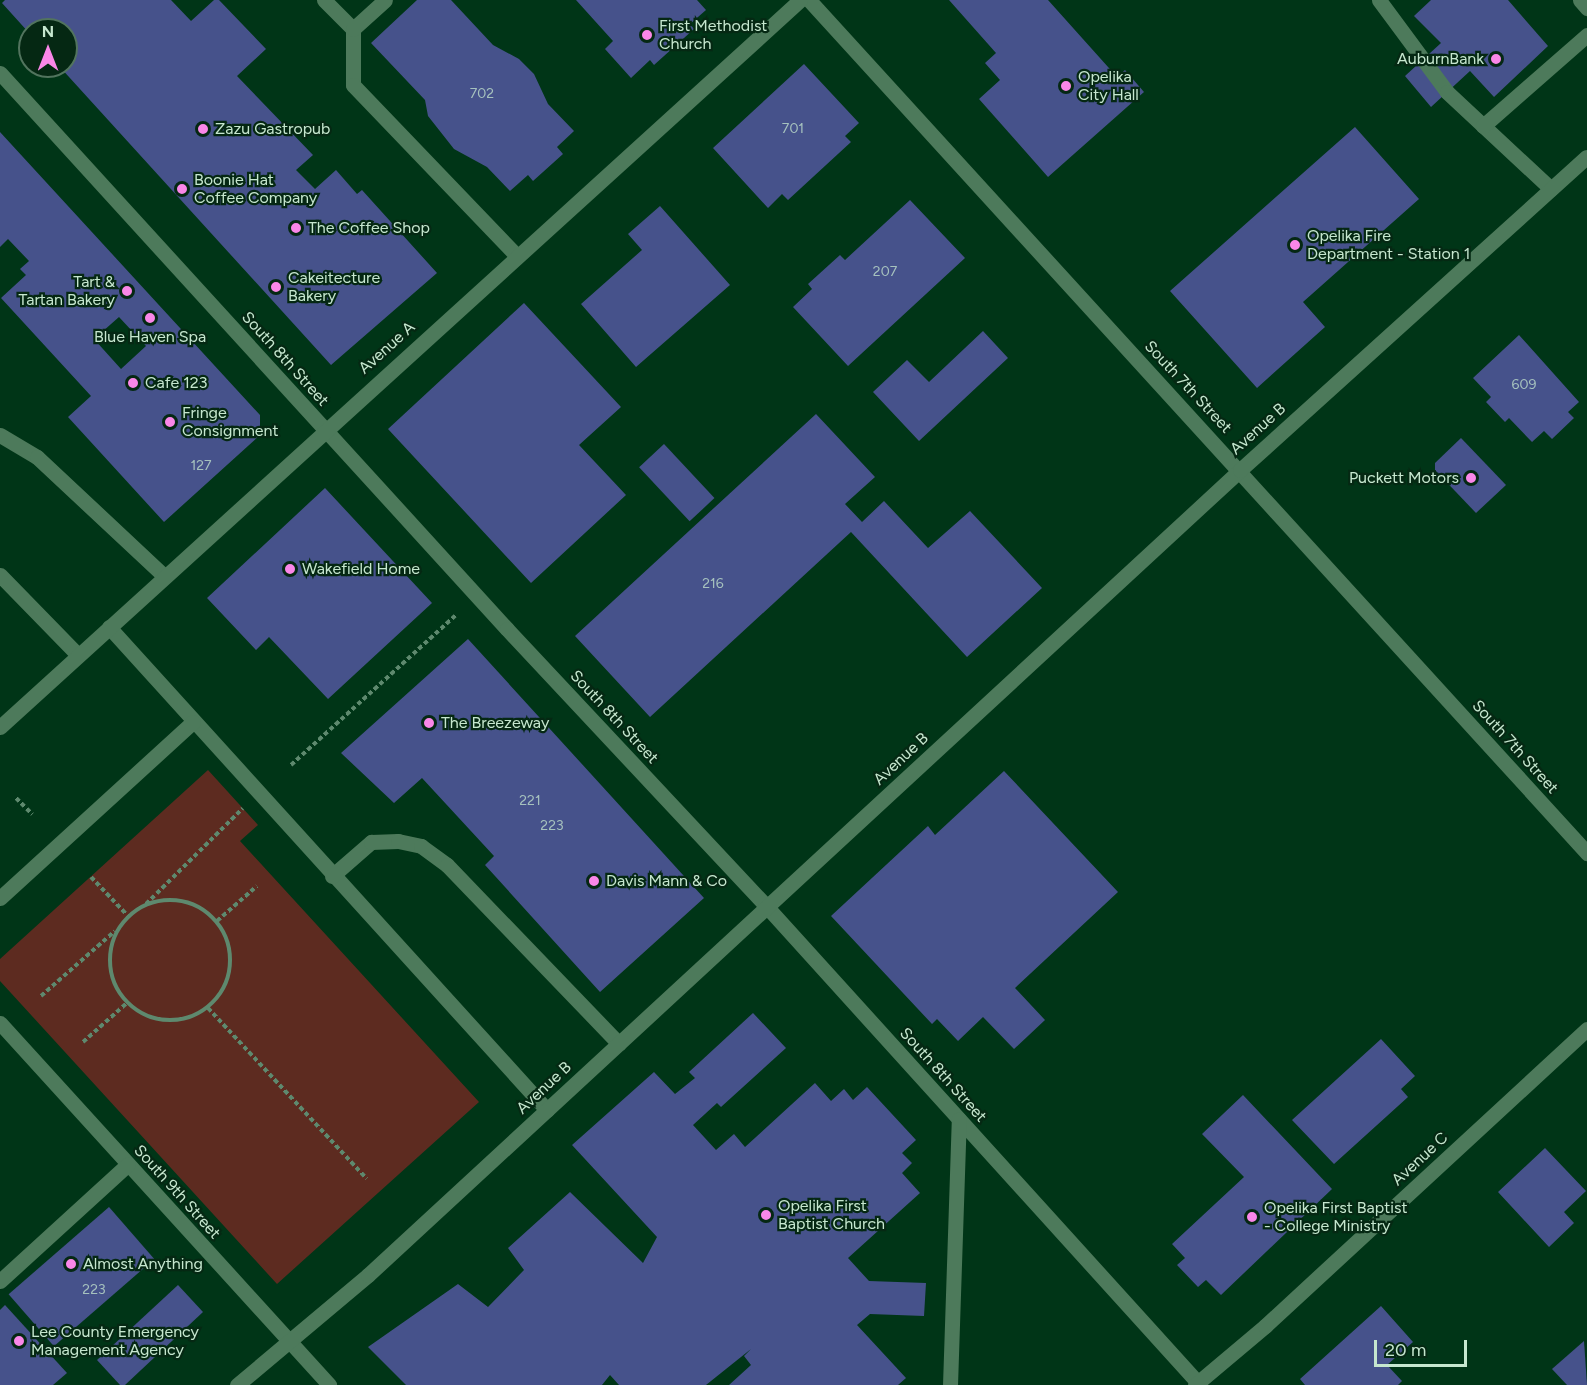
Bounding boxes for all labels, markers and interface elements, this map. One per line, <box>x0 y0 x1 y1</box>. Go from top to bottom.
place label: First Methodist Church <box>659 16 767 54</box>
north arrow <box>18 18 78 78</box>
text: N <box>42 22 54 41</box>
marker: First Methodist Church <box>640 28 654 42</box>
place label: AuburnBank <box>1397 49 1484 69</box>
marker: AuburnBank <box>1489 52 1503 66</box>
place label: Opelika City Hall <box>1078 67 1139 105</box>
marker: Opelika City Hall <box>1059 79 1073 93</box>
house number: 702 <box>470 86 494 102</box>
place label: Zazu Gastropub <box>215 119 330 139</box>
house number: 701 <box>782 121 804 137</box>
marker: Zazu Gastropub <box>196 122 210 136</box>
place label: Boonie Hat Coffee Company <box>194 170 317 208</box>
marker: Boonie Hat Coffee Company <box>175 182 189 196</box>
place label: The Coffee Shop <box>308 218 430 238</box>
marker: The Coffee Shop <box>289 221 303 235</box>
place label: Opelika Fire Department - Station 1 <box>1307 226 1470 264</box>
marker: Opelika Fire Department - Station 1 <box>1288 238 1302 252</box>
house number: 207 <box>873 264 897 280</box>
place label: Cakeitecture Bakery <box>288 268 380 306</box>
place label: Tart & Tartan Bakery <box>18 272 115 310</box>
marker: Cakeitecture Bakery <box>269 280 283 294</box>
marker: Tart & Tartan Bakery <box>120 284 134 298</box>
street label: South 8th Street <box>238 308 332 410</box>
marker: Blue Haven Spa <box>143 311 157 325</box>
street label: Avenue A <box>355 318 419 378</box>
place label: Blue Haven Spa <box>94 327 206 347</box>
street label: South 7th Street <box>1140 337 1236 437</box>
place label: Cafe 123 <box>145 373 207 393</box>
marker: Cafe 123 <box>126 376 140 390</box>
house number: 609 <box>1512 377 1536 393</box>
street label: Avenue B <box>1226 399 1290 459</box>
place label: Fringe Consignment <box>182 403 279 441</box>
marker: Fringe Consignment <box>163 415 177 429</box>
house number: 127 <box>190 458 212 474</box>
place label: Puckett Motors <box>1349 468 1459 488</box>
marker: Puckett Motors <box>1464 471 1478 485</box>
place label: Wakefield Home <box>302 559 420 579</box>
marker: Wakefield Home <box>283 562 297 576</box>
house number: 216 <box>702 576 724 592</box>
street label: South 8th Street <box>566 666 662 768</box>
street label: South 7th Street <box>1468 696 1562 798</box>
place label: The Breezeway <box>441 713 549 733</box>
marker: The Breezeway <box>422 716 436 730</box>
street label: Avenue B <box>870 729 932 789</box>
house number: 221 <box>519 793 541 809</box>
house number: 223 <box>540 818 564 834</box>
place label: Davis Mann & Co <box>606 871 727 891</box>
marker: Davis Mann & Co <box>587 874 601 888</box>
street label: South 8th Street <box>896 1024 990 1126</box>
street label: Avenue B <box>513 1058 575 1118</box>
street label: Avenue C <box>1388 1128 1452 1190</box>
street label: South 9th Street <box>130 1141 224 1243</box>
place label: Opelika First Baptist Church <box>778 1196 885 1234</box>
place label: Opelika First Baptist - College Ministry <box>1264 1198 1407 1236</box>
marker: Opelika First Baptist Church <box>759 1208 773 1222</box>
marker: Opelika First Baptist - College Ministry <box>1245 1210 1259 1224</box>
place label: Almost Anything <box>83 1254 203 1274</box>
marker: Almost Anything <box>64 1257 78 1271</box>
house number: 223 <box>82 1282 106 1298</box>
place label: Lee County Emergency Management Agency <box>31 1322 199 1360</box>
scale bar <box>1377 1328 1470 1366</box>
marker: Lee County Emergency Management Agency <box>12 1334 26 1348</box>
text: 20 m <box>1385 1339 1426 1361</box>

